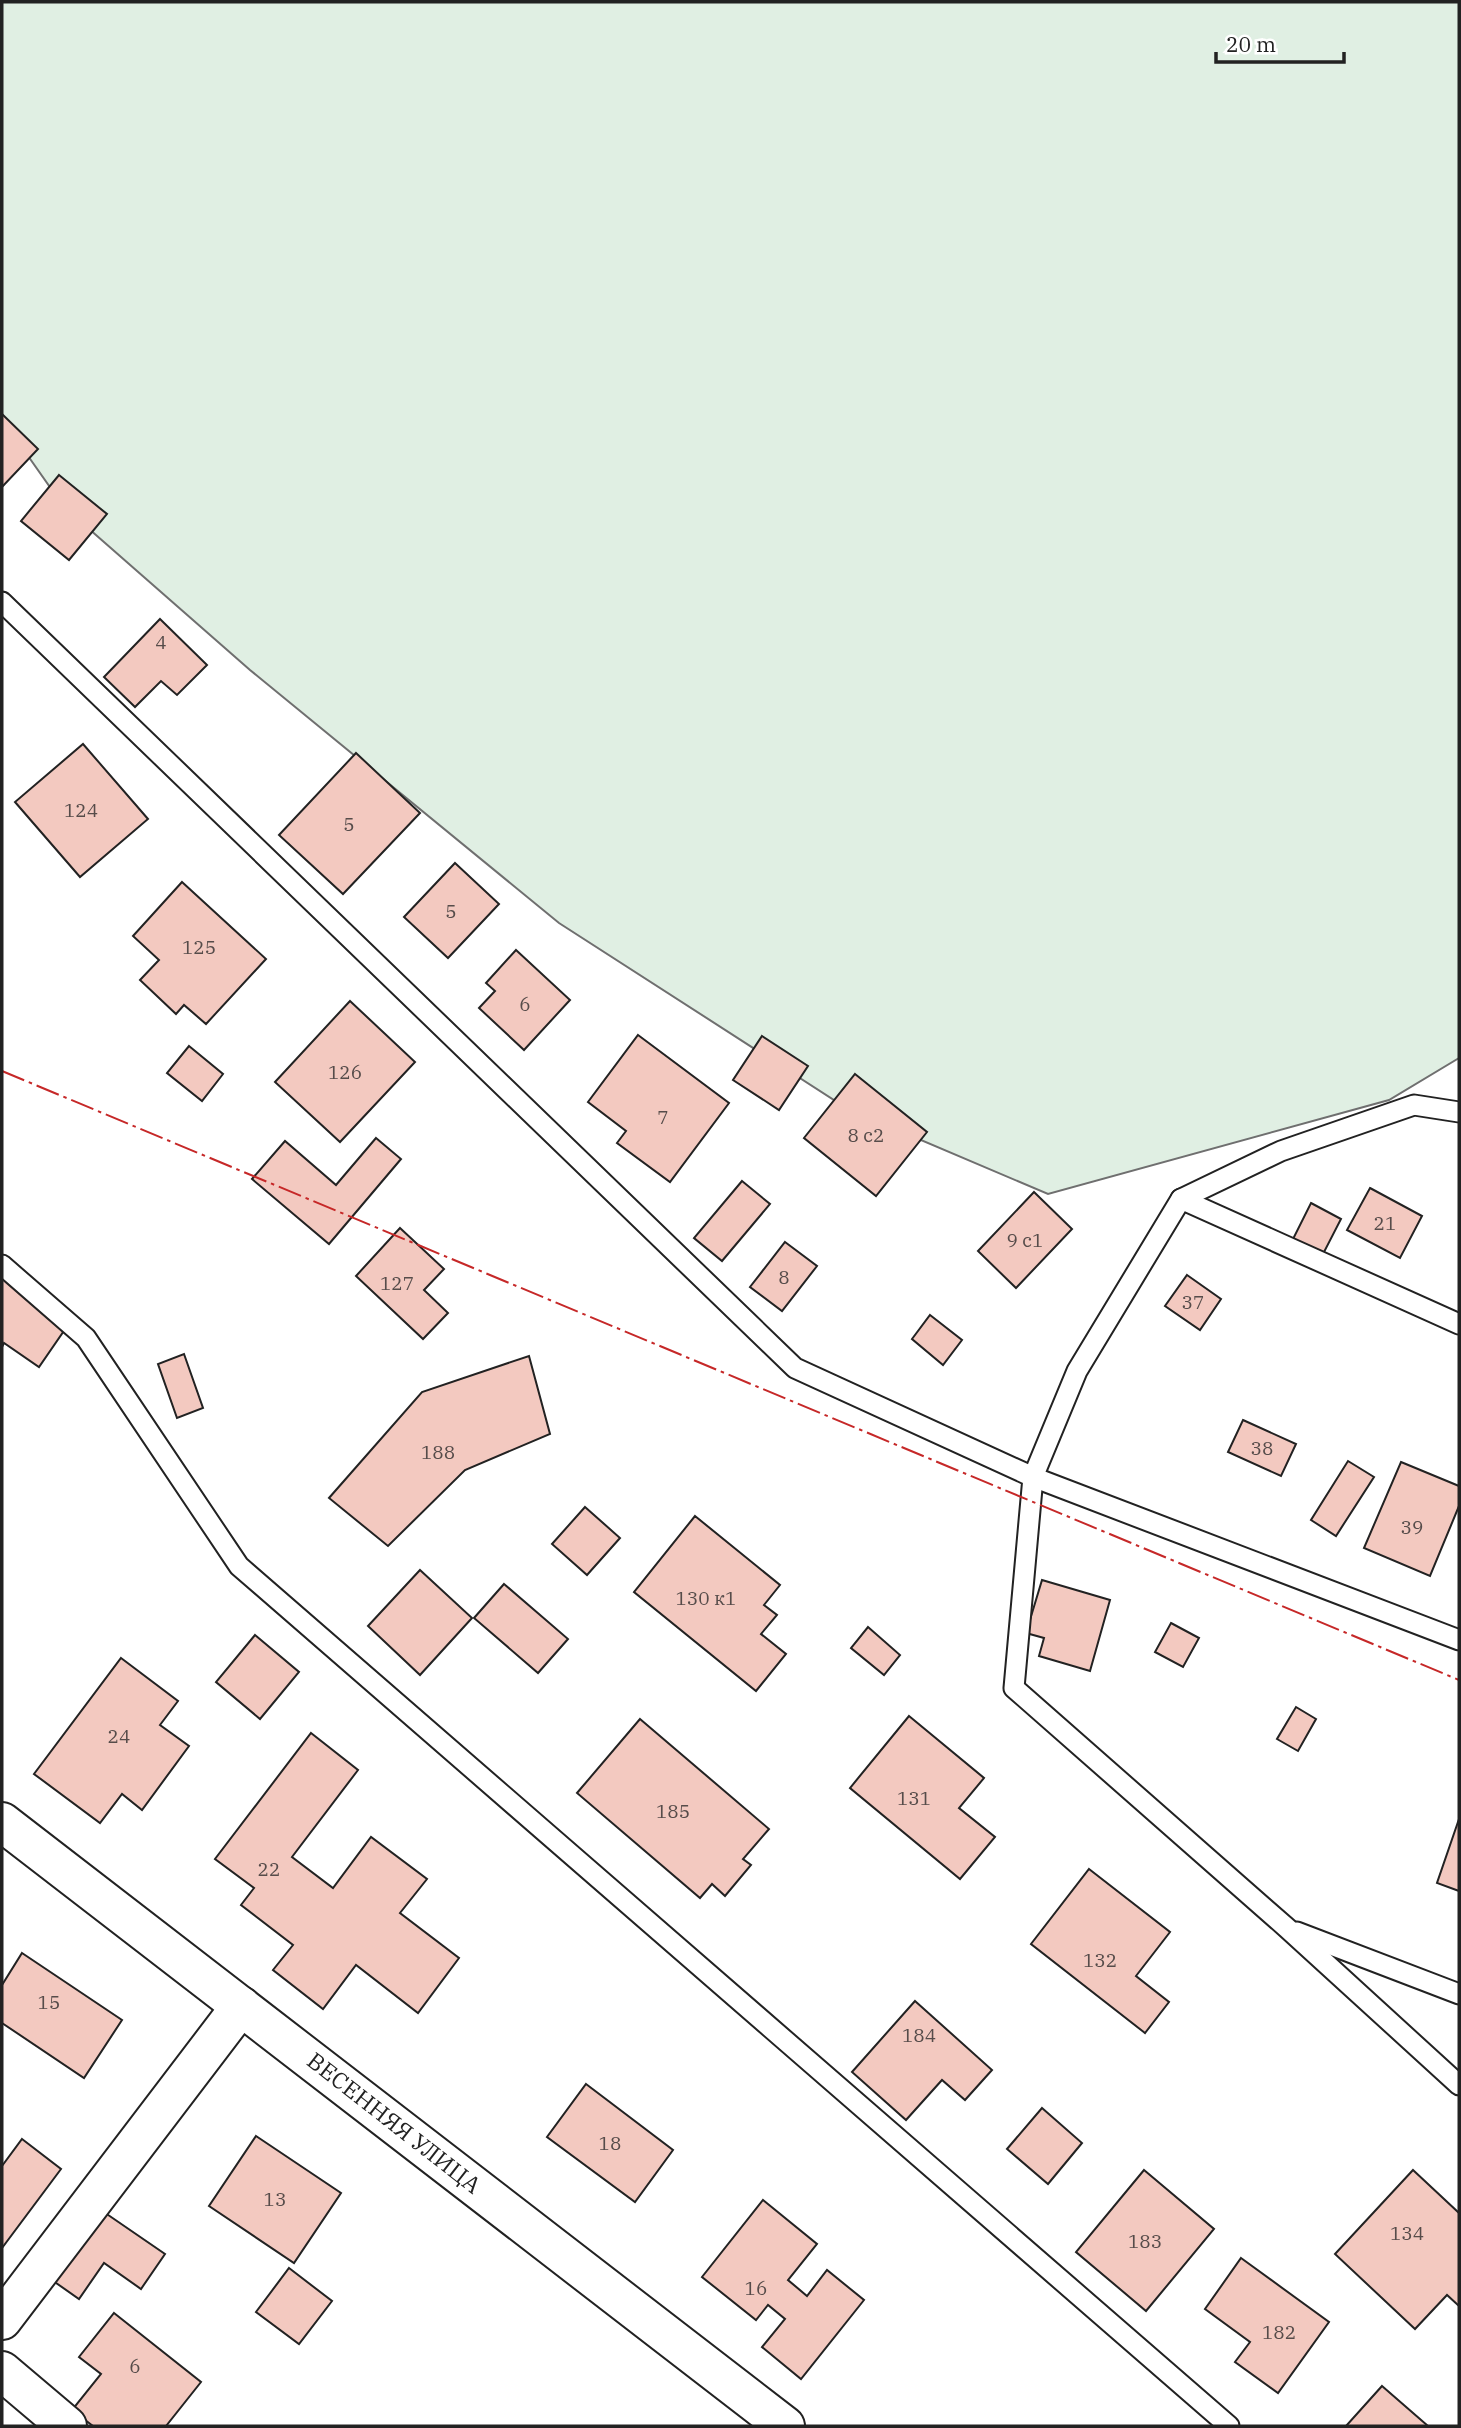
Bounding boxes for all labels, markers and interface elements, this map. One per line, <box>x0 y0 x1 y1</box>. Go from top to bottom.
scale bar <box>1216 21 1344 65</box>
text: 20 m <box>1226 30 1276 58</box>
house number: 4 <box>155 630 167 654</box>
house number: 124 <box>64 798 98 822</box>
house number: 5 <box>343 812 355 836</box>
house number: 5 <box>445 899 457 923</box>
house number: 125 <box>182 935 216 959</box>
house number: 6 <box>519 992 531 1016</box>
house number: 126 <box>328 1060 362 1084</box>
house number: 7 <box>657 1105 669 1129</box>
house number: 8 с2 <box>847 1123 885 1147</box>
house number: 21 <box>1374 1211 1396 1235</box>
house number: 9 с1 <box>1006 1228 1044 1252</box>
house number: 8 <box>778 1265 790 1289</box>
house number: 127 <box>380 1271 414 1295</box>
house number: 37 <box>1182 1290 1204 1314</box>
house number: 38 <box>1251 1436 1273 1460</box>
house number: 188 <box>421 1440 455 1464</box>
house number: 39 <box>1401 1515 1423 1539</box>
house number: 130 к1 <box>675 1586 737 1610</box>
house number: 24 <box>108 1724 130 1748</box>
house number: 131 <box>897 1786 931 1810</box>
house number: 185 <box>656 1799 690 1823</box>
house number: 22 <box>258 1857 280 1881</box>
house number: 132 <box>1083 1948 1117 1972</box>
house number: 15 <box>38 1990 60 2014</box>
house number: 184 <box>902 2023 936 2047</box>
street label: ВЕСЕННЯЯ УЛИЦА <box>302 2045 488 2200</box>
house number: 18 <box>599 2131 621 2155</box>
house number: 13 <box>264 2187 286 2211</box>
house number: 134 <box>1390 2221 1424 2245</box>
house number: 183 <box>1128 2229 1162 2253</box>
house number: 16 <box>745 2276 767 2300</box>
house number: 182 <box>1262 2320 1296 2344</box>
house number: 6 <box>129 2354 141 2378</box>

